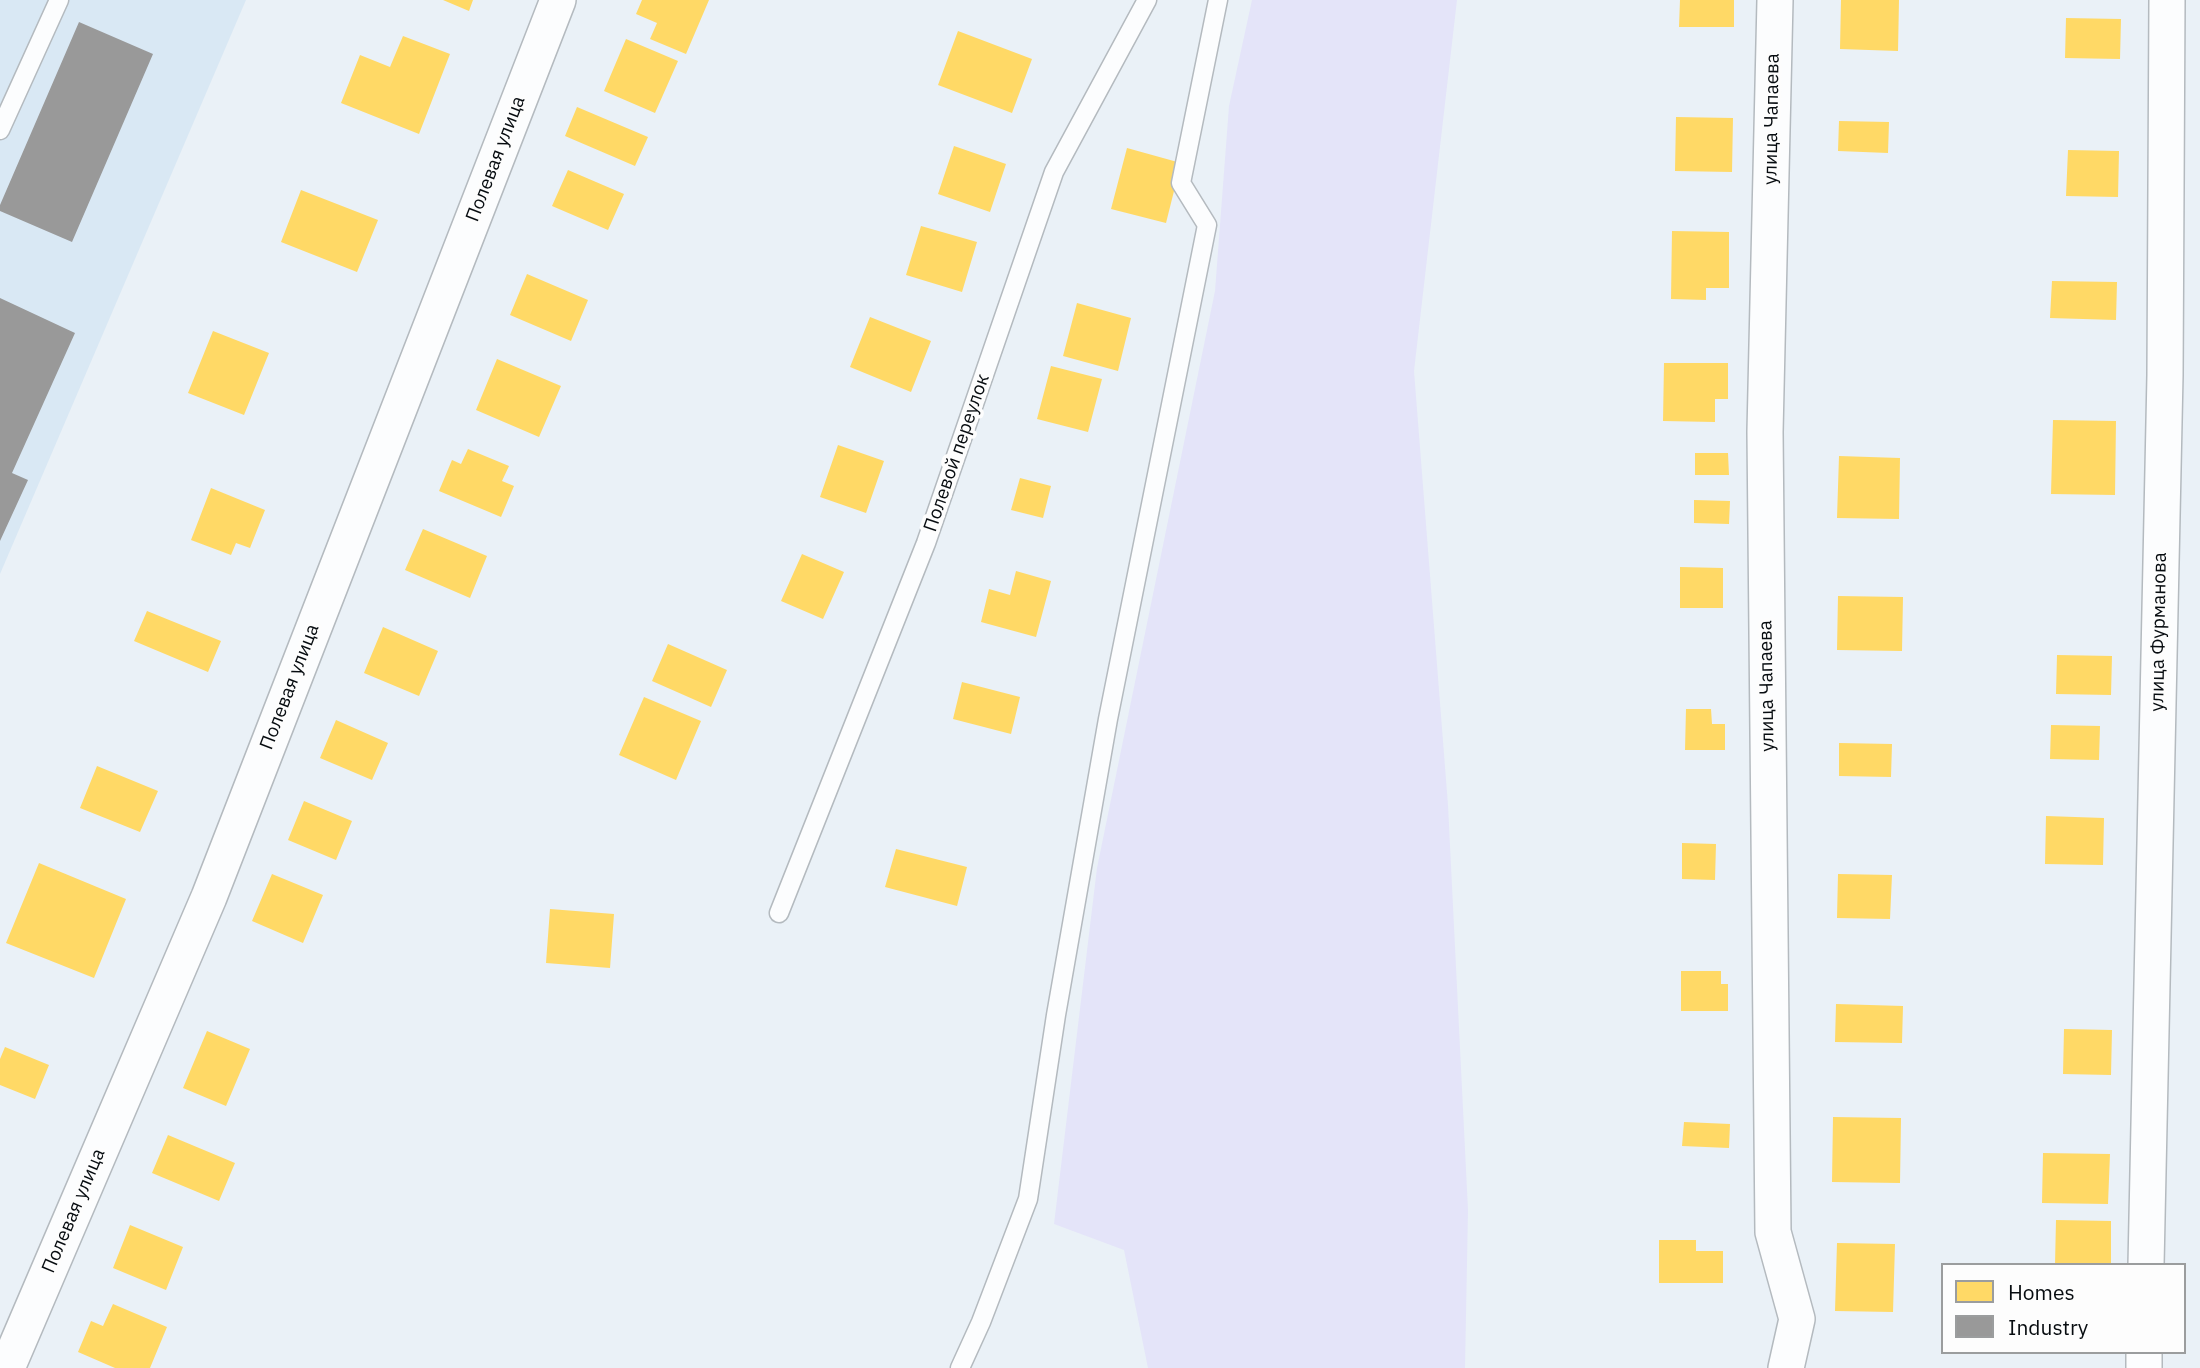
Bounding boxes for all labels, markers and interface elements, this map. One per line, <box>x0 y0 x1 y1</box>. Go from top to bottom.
street label: улица Чапаева <box>1759 53 1785 185</box>
street label: Полевая улица <box>462 93 530 225</box>
street label: Полевой переулок <box>919 371 995 535</box>
street label: улица Фурманова <box>2146 552 2172 712</box>
street label: улица Чапаева <box>1754 620 1780 752</box>
street label: Полевая улица <box>256 621 324 753</box>
street label: Полевая улица <box>38 1145 110 1277</box>
legend <box>1941 1263 2186 1354</box>
text: Homes <box>2008 1278 2075 1306</box>
text: Industry <box>2008 1313 2088 1341</box>

